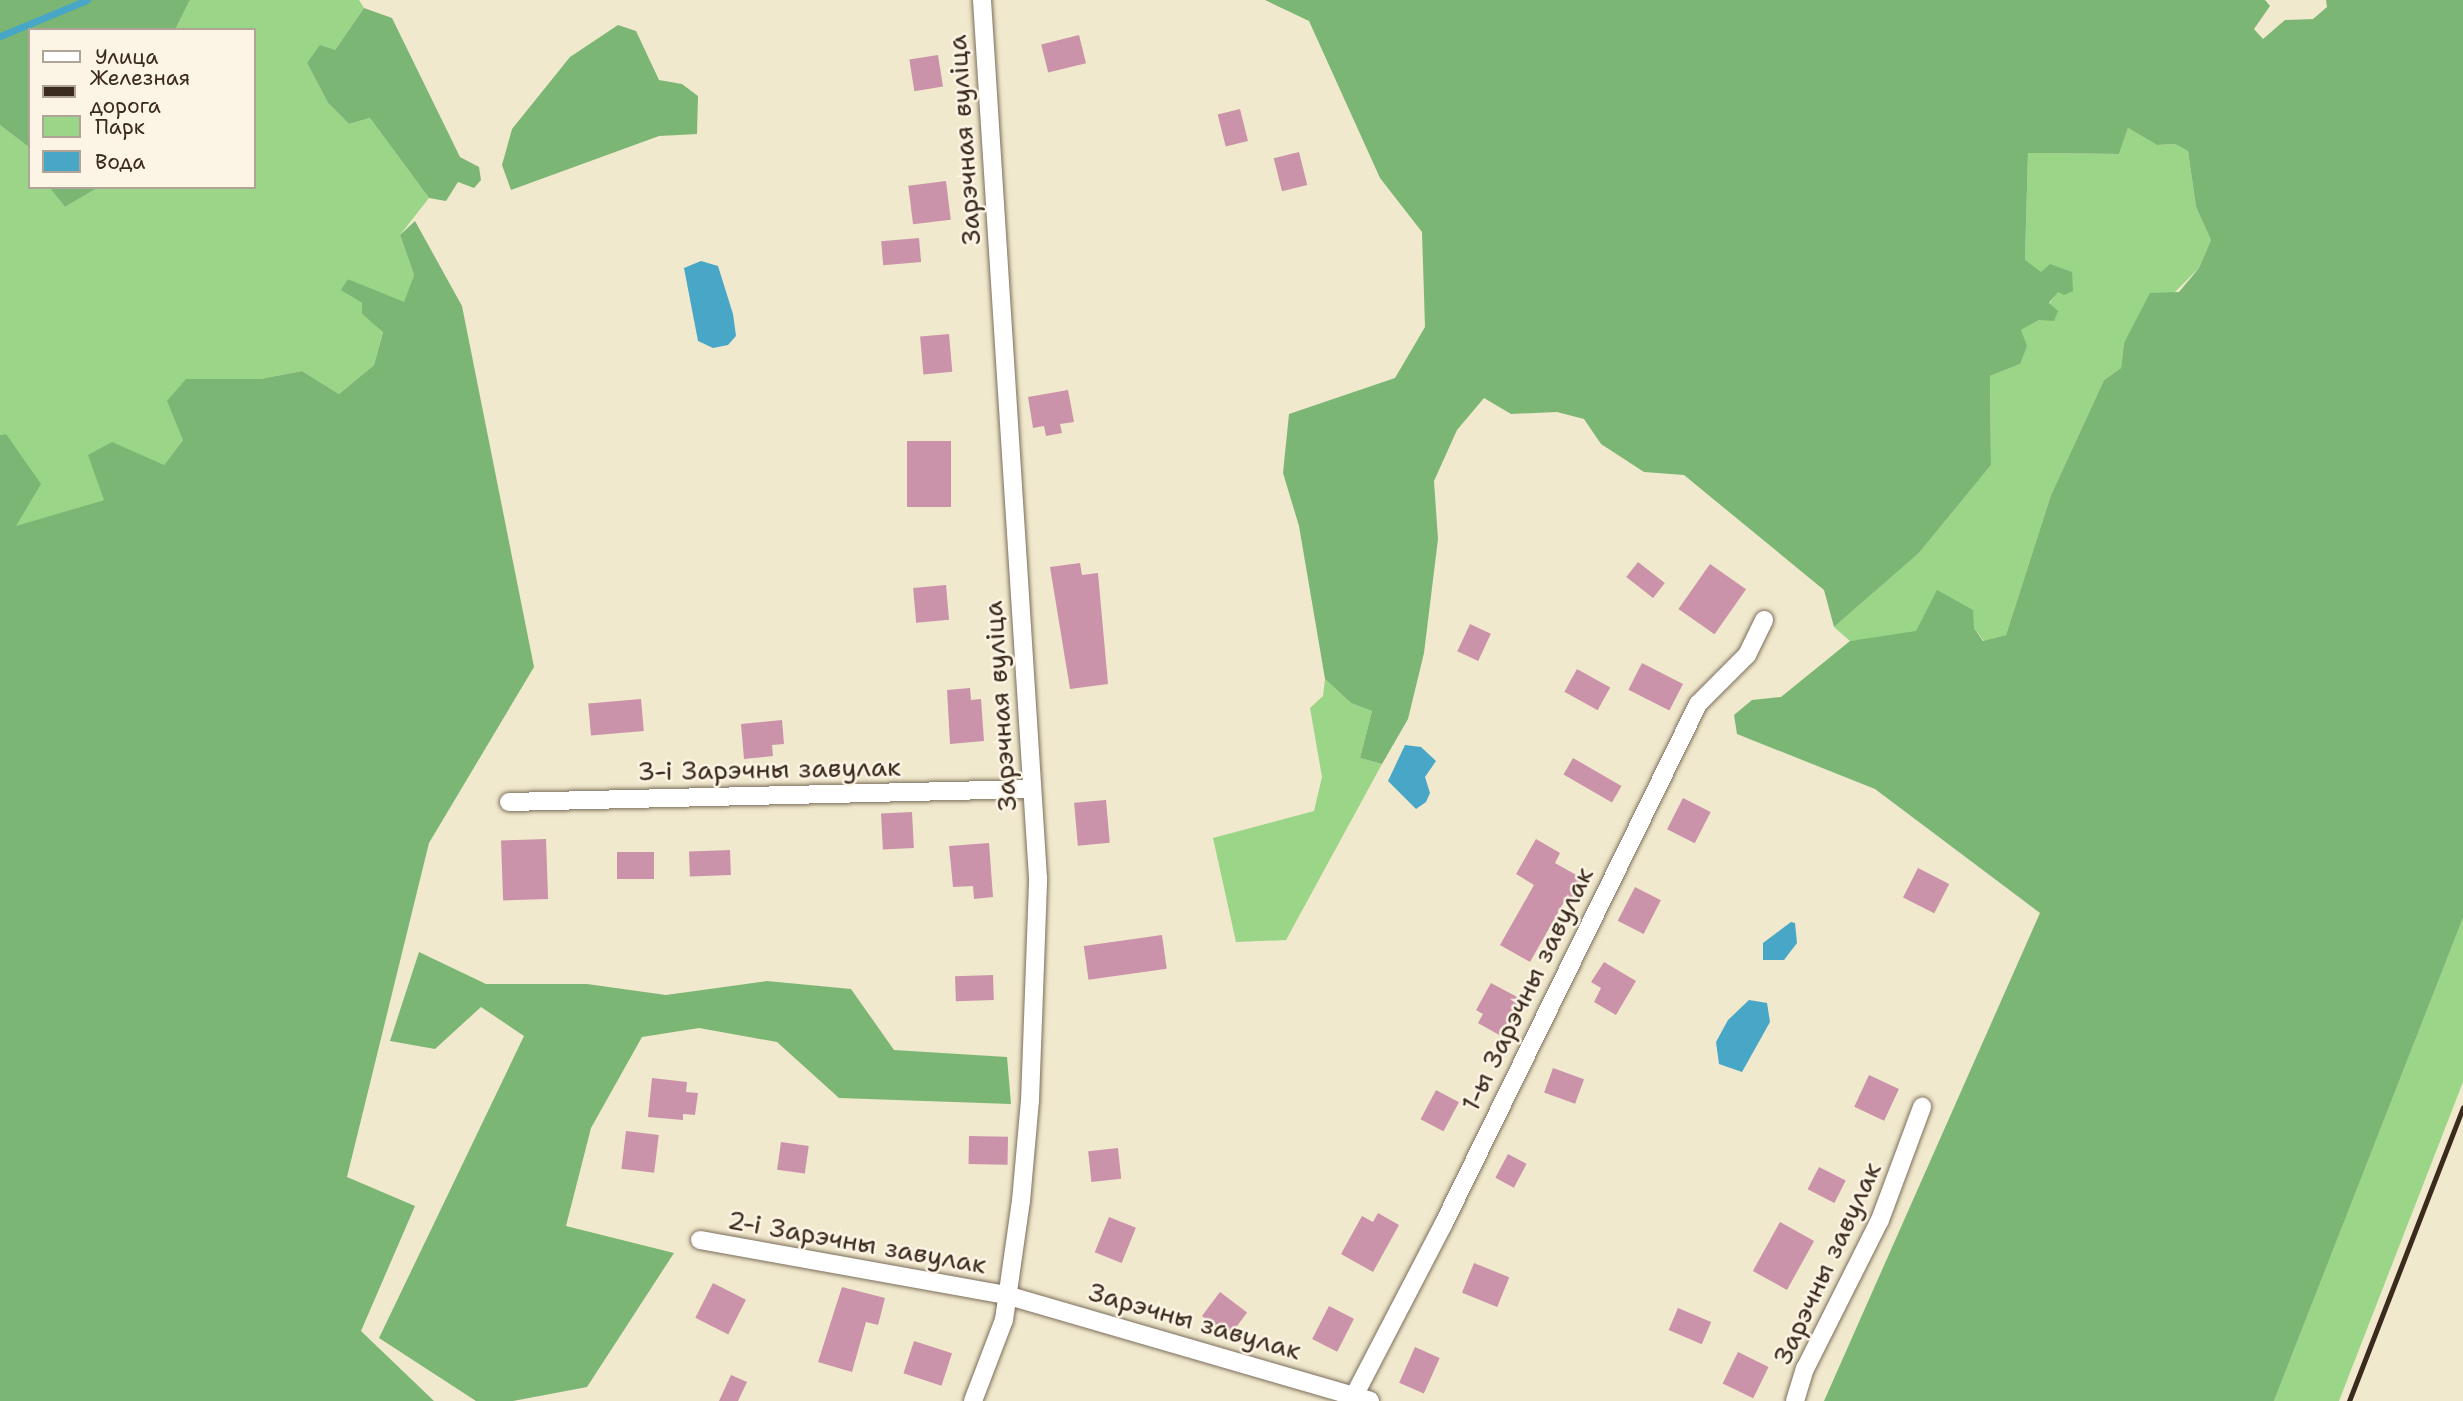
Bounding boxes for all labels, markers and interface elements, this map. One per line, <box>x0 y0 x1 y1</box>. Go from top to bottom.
legend <box>28 28 256 189</box>
street label: Зарэчная вуліца <box>941 34 987 246</box>
text: Улица <box>95 43 158 71</box>
text: Железная дорога <box>90 64 190 120</box>
text: Парк <box>95 113 145 141</box>
text: Вода <box>95 148 145 176</box>
street label: Зарэчная вуліца <box>977 600 1023 812</box>
street label: 3-і Зарэчны завулак <box>637 751 901 787</box>
street label: 1-ы Зарэчны завулак <box>1454 862 1600 1116</box>
street label: Зарэчны завулак <box>1767 1157 1887 1369</box>
street label: 2-і Зарэчны завулак <box>725 1204 989 1280</box>
street label: Зарэчны завулак <box>1085 1276 1305 1366</box>

